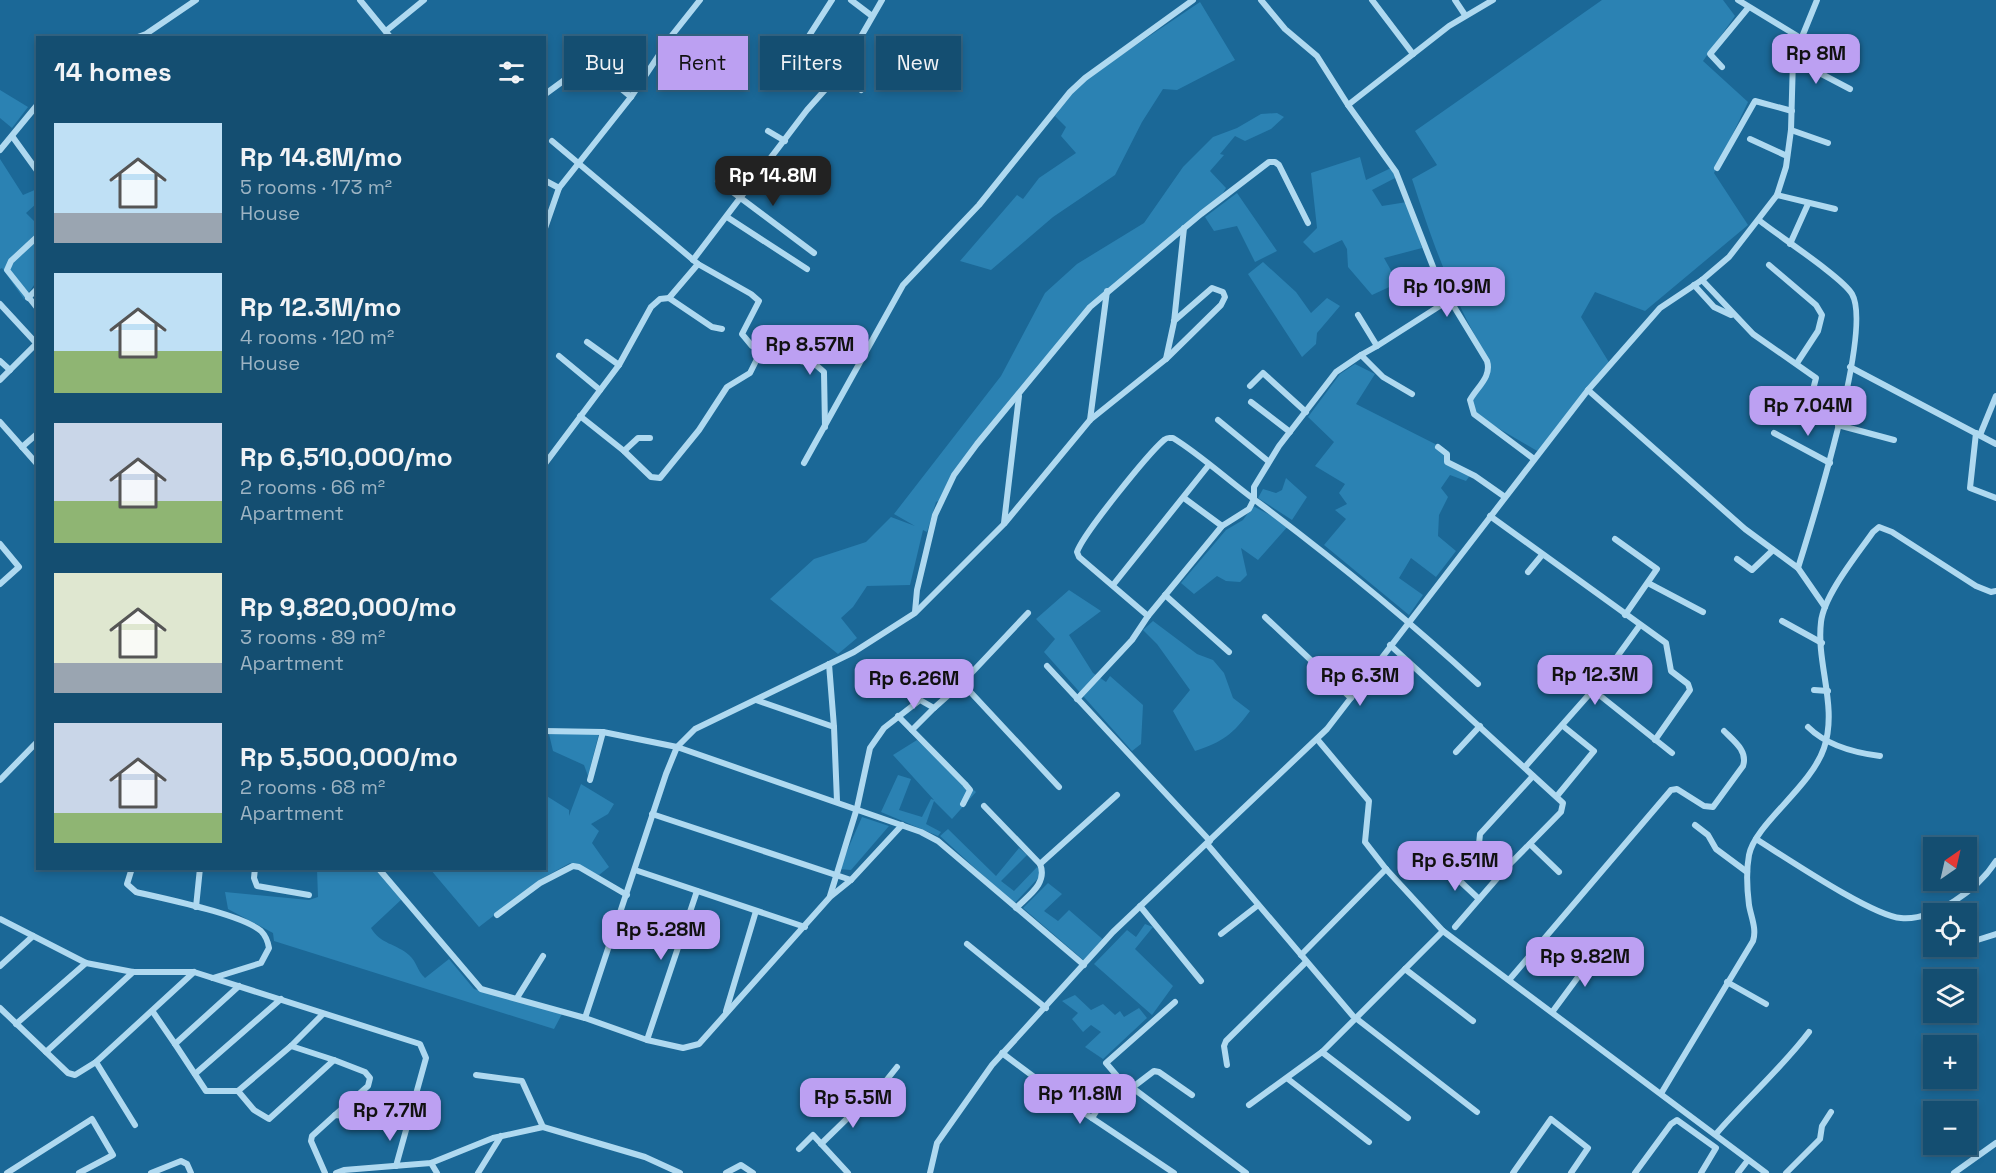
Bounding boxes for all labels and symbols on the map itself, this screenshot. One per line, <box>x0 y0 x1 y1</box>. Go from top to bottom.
pin: Rp 8M <box>1774 34 1858 85</box>
pin: Rp 14.8M <box>711 156 835 207</box>
pin: Rp 10.9M <box>1385 267 1509 318</box>
pin: Rp 8.57M <box>748 325 872 376</box>
pin: Rp 7.04M <box>1746 386 1870 437</box>
pin: Rp 12.3M <box>1533 655 1657 706</box>
pin: Rp 6.3M <box>1305 656 1415 707</box>
pin: Rp 6.26M <box>852 659 976 710</box>
north arrow <box>1923 837 1977 891</box>
pin: Rp 6.51M <box>1393 841 1517 892</box>
pin: Rp 5.28M <box>599 910 723 961</box>
pin: Rp 9.82M <box>1523 937 1647 988</box>
pin: Rp 11.8M <box>1018 1074 1142 1125</box>
pin: Rp 5.5M <box>798 1078 908 1129</box>
pin: Rp 7.7M <box>335 1091 445 1142</box>

